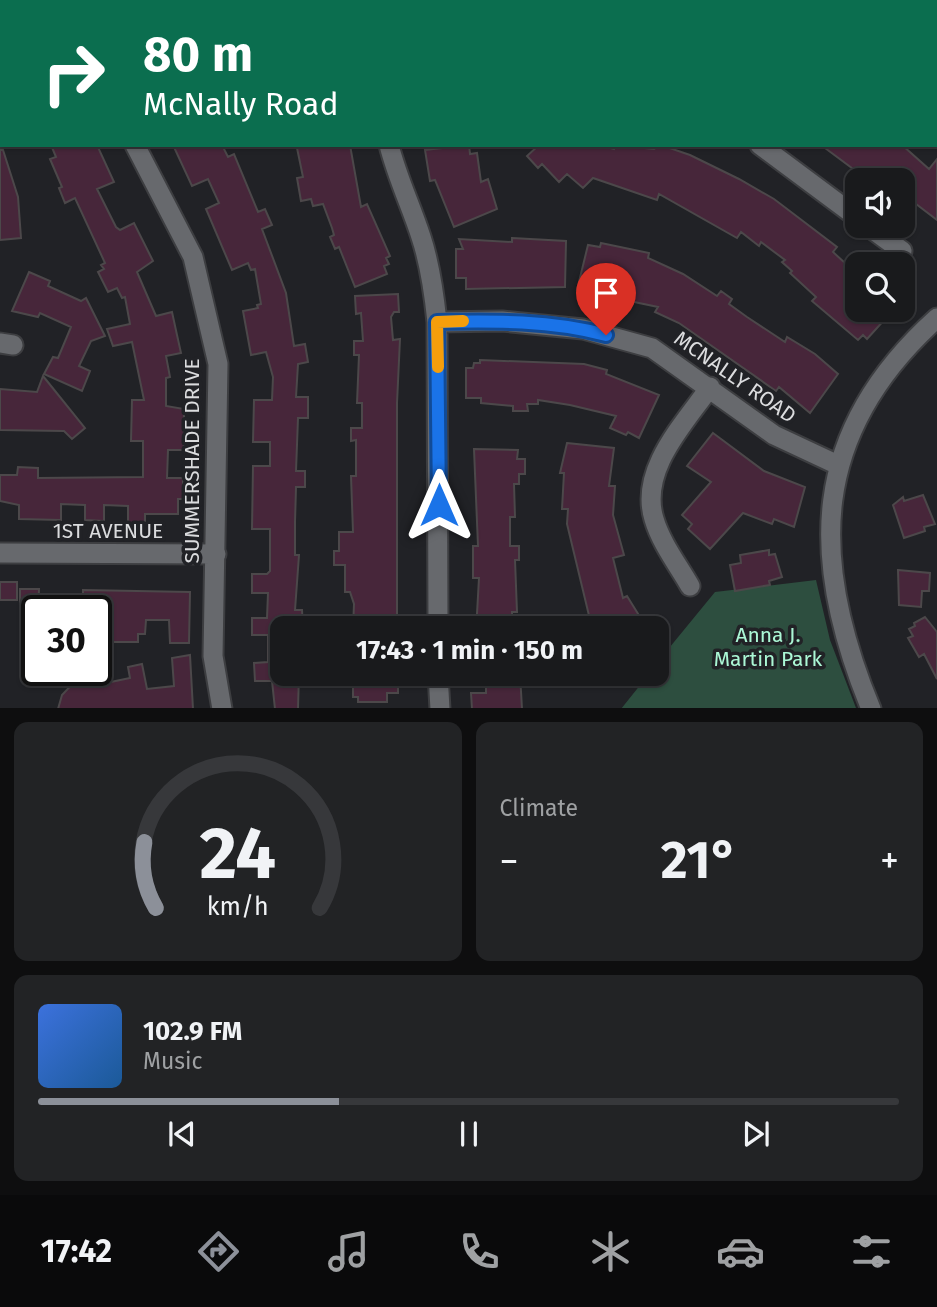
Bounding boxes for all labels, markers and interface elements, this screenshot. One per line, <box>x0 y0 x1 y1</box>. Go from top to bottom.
text: 80 m <box>143 25 253 84</box>
icon: right <box>28 28 119 119</box>
text: McNally Road <box>143 85 339 123</box>
map controls <box>845 168 915 322</box>
button: sound <box>845 168 915 238</box>
button: search <box>845 252 915 322</box>
pin <box>576 263 636 335</box>
icon: arrive <box>587 274 625 312</box>
street label: MCNALLY ROAD <box>669 325 801 429</box>
street label: SUMMERSHADE DRIVE <box>179 358 205 564</box>
position arrow <box>402 468 476 542</box>
street label: 1ST AVENUE <box>53 518 163 544</box>
speed limit sign: 30 <box>21 595 112 686</box>
park label: Anna J. Martin Park <box>714 622 823 672</box>
text: 17:43 · 1 min · 150 m <box>356 635 583 666</box>
text: Climate <box>500 794 578 822</box>
text: 24 <box>199 810 276 897</box>
text: 21° <box>661 829 738 892</box>
text: − <box>500 838 519 884</box>
text: + <box>880 838 899 884</box>
text: km/h <box>207 891 269 921</box>
text: 102.9 FM <box>143 1016 242 1047</box>
text: Music <box>143 1047 203 1075</box>
icon: previous <box>163 1115 201 1153</box>
icon: pause <box>450 1115 488 1153</box>
icon: next <box>737 1115 775 1153</box>
icon: directions <box>194 1227 243 1276</box>
icon: music <box>324 1227 373 1276</box>
icon: phone <box>455 1227 504 1276</box>
icon: climate <box>586 1227 635 1276</box>
icon: car <box>716 1227 765 1276</box>
icon: filters <box>847 1227 896 1276</box>
text: 17:42 <box>41 1232 112 1270</box>

